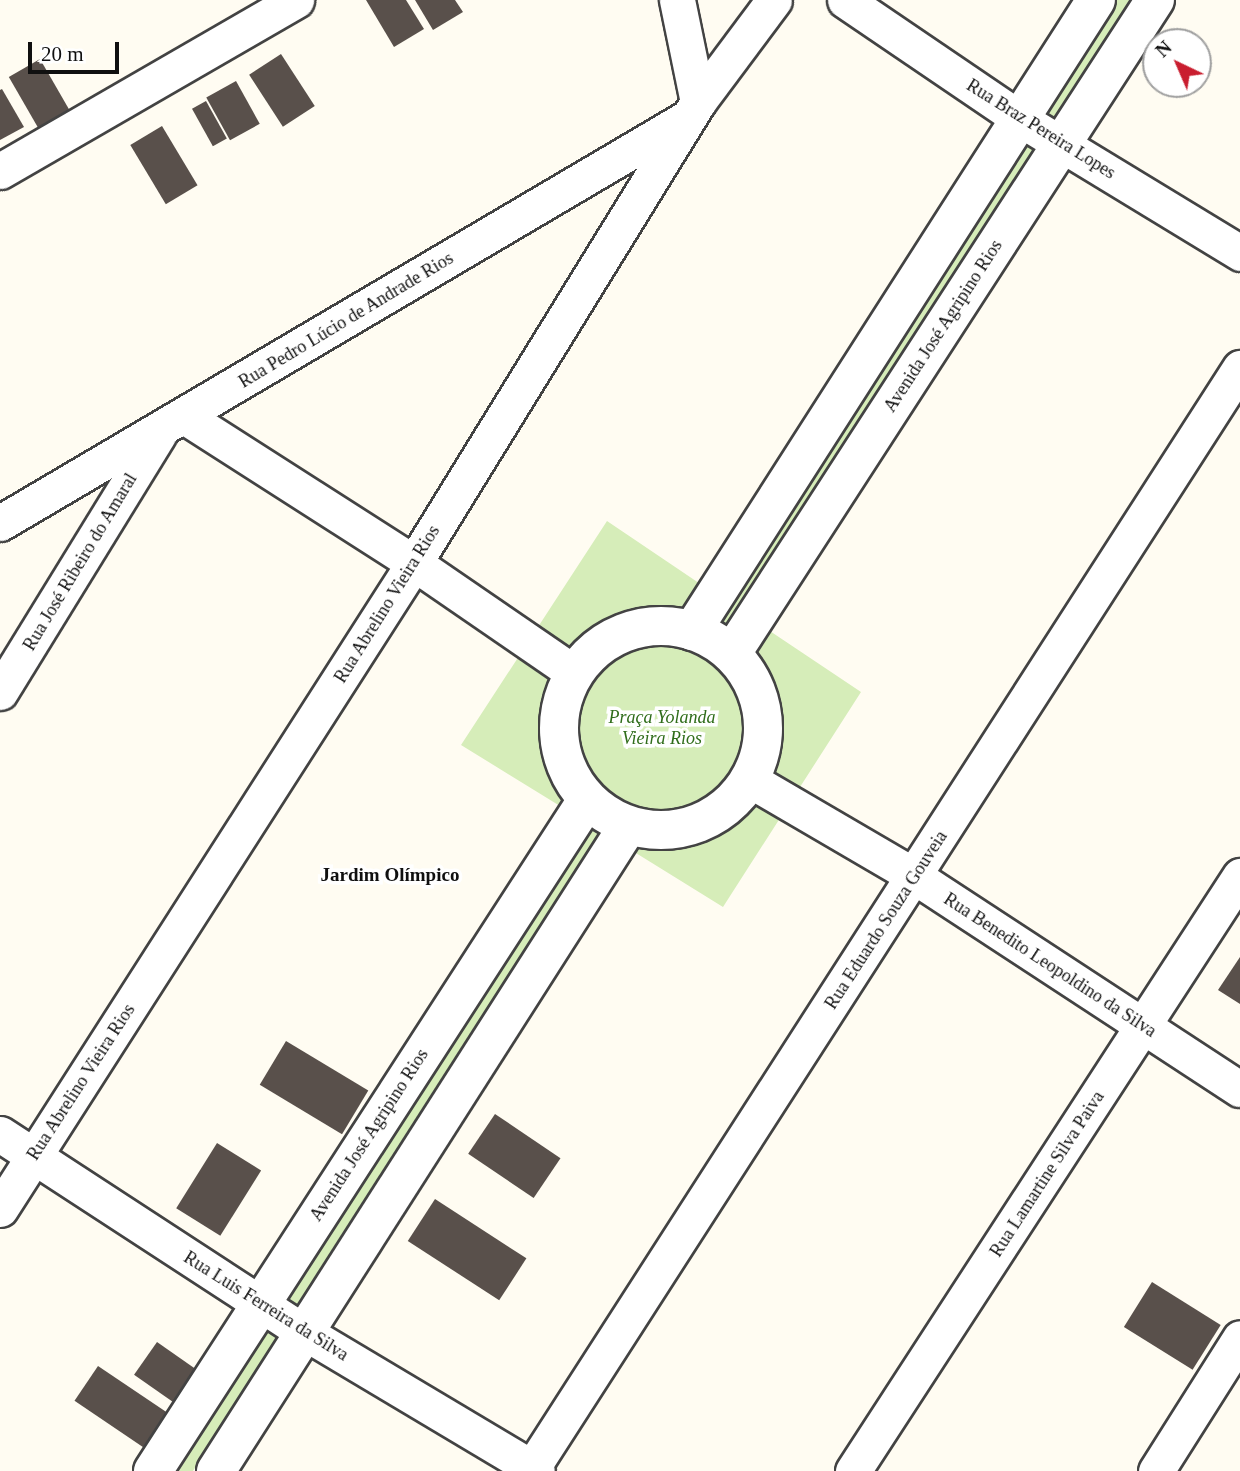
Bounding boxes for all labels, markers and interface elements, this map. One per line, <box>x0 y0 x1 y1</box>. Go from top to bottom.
scale bar <box>32 28 122 72</box>
north arrow <box>1142 28 1212 98</box>
text: N <box>1151 37 1176 61</box>
text: 20 m <box>41 42 84 66</box>
street label: Rua Braz Pereira Lopes <box>963 74 1119 184</box>
street label: Avenida José Agripino Rios <box>879 235 1007 417</box>
street label: Rua Pedro Lúcio de Andrade Rios <box>234 247 458 393</box>
street label: Rua José Ribeiro do Amaral <box>18 469 142 655</box>
street label: Rua Abrelino Vieira Rios <box>329 521 445 687</box>
park label: Praça Yolanda Vieira Rios <box>609 707 715 750</box>
street label: Rua Eduardo Souza Gouveia <box>820 827 952 1013</box>
district label: Jardim Olímpico <box>321 864 459 886</box>
street label: Rua Benedito Leopoldino da Silva <box>940 888 1160 1042</box>
street label: Rua Abrelino Vieira Rios <box>22 999 140 1165</box>
street label: Avenida José Agripino Rios <box>305 1044 433 1226</box>
street label: Rua Lamartine Silva Paiva <box>985 1087 1109 1261</box>
street label: Rua Luis Ferreira da Silva <box>180 1247 352 1365</box>

